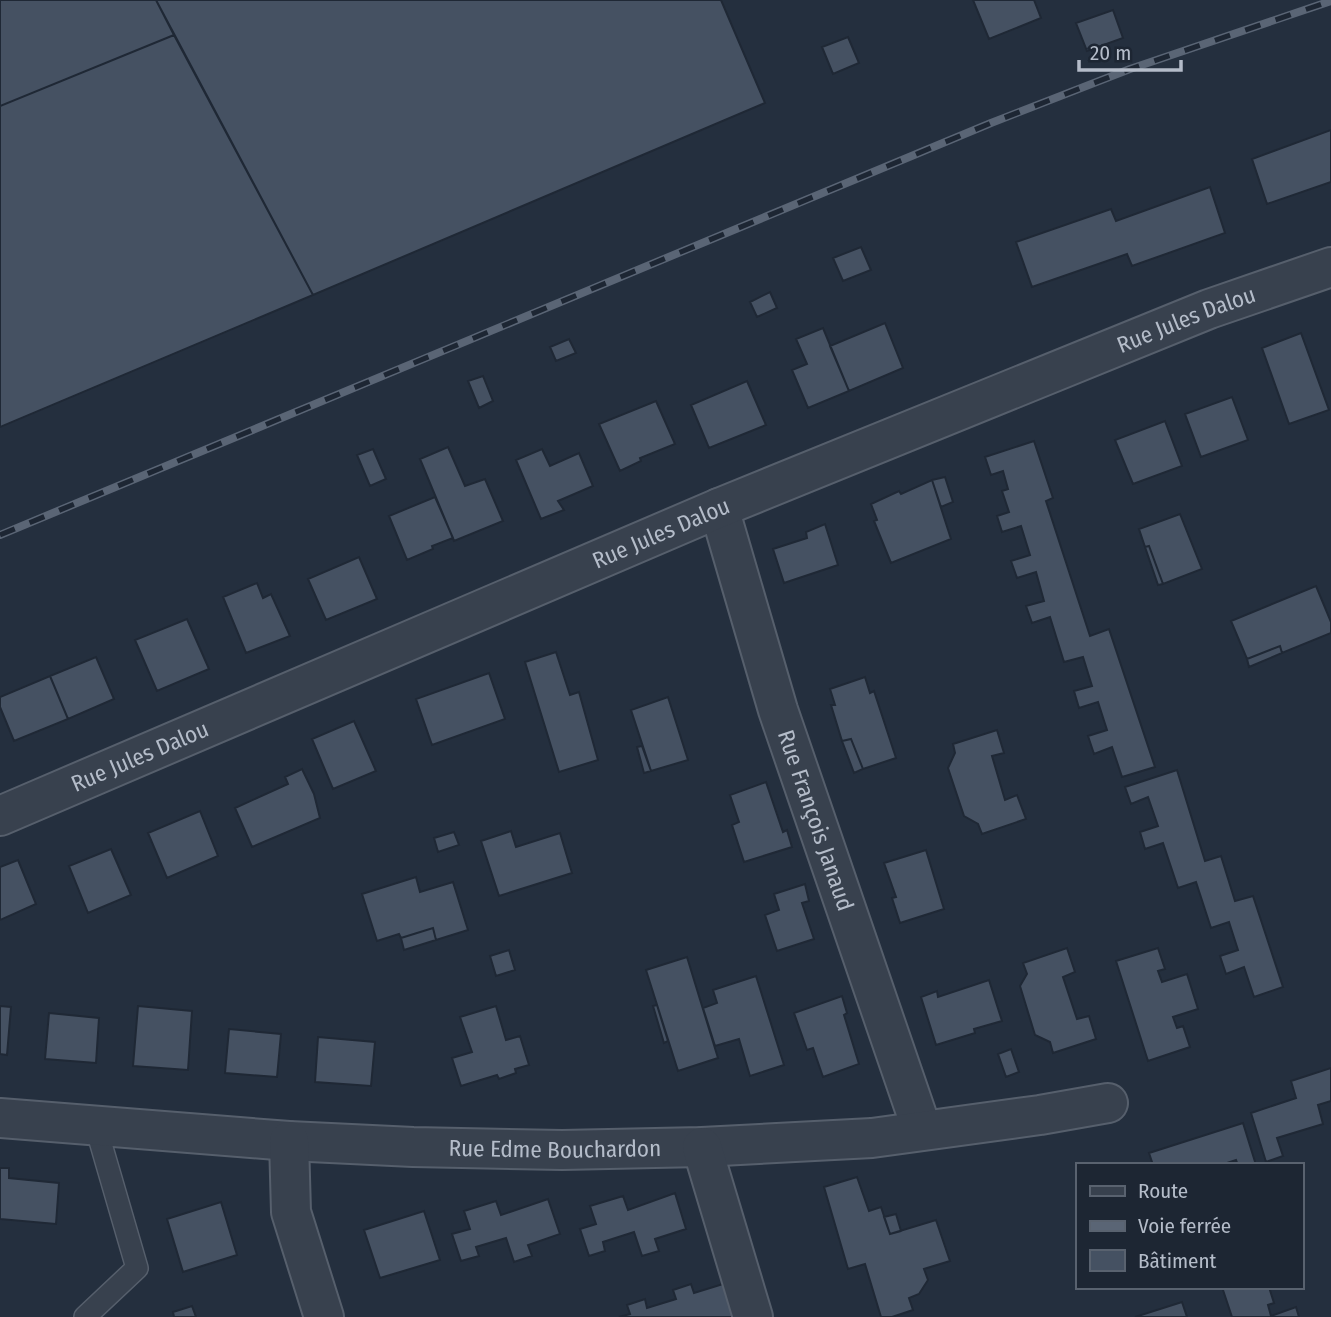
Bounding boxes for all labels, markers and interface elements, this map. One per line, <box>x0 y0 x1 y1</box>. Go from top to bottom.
scale bar <box>1079 28 1180 72</box>
text: 20 m <box>1090 40 1131 66</box>
street label: Rue Jules Dalou <box>1113 280 1259 359</box>
street label: Rue Jules Dalou <box>588 491 734 575</box>
street label: Rue Jules Dalou <box>67 714 213 798</box>
street label: Rue François Janaud <box>772 726 860 914</box>
street label: Rue Edme Bouchardon <box>448 1134 661 1164</box>
legend <box>1076 1163 1303 1289</box>
text: Route <box>1138 1178 1188 1204</box>
text: Voie ferrée <box>1138 1213 1231 1239</box>
text: Bâtiment <box>1138 1248 1217 1274</box>

